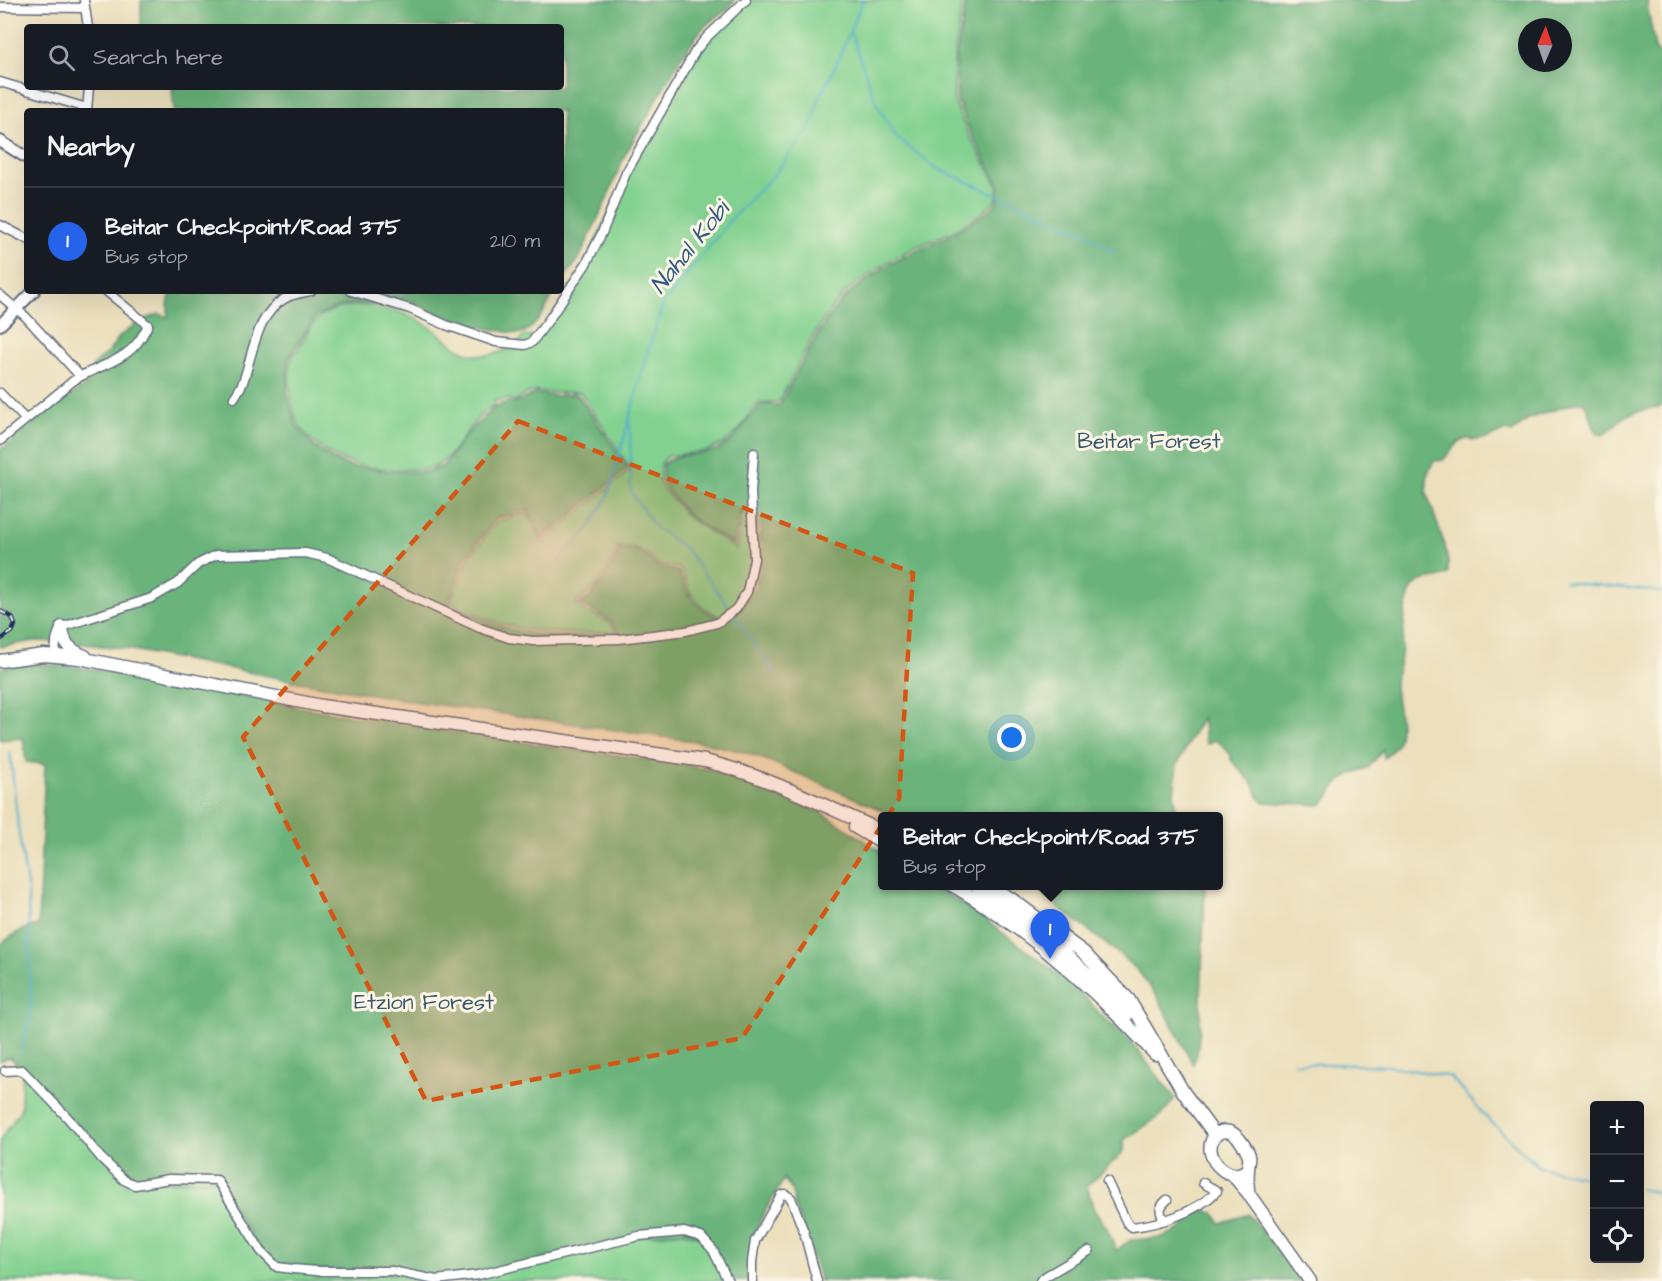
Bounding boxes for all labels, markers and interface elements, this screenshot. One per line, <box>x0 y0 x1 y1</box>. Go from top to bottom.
north arrow <box>1518 18 1572 72</box>
search box <box>24 24 564 90</box>
icon: search <box>45 41 78 74</box>
text: Search here <box>93 42 223 73</box>
text: Nearby <box>48 129 135 165</box>
water label: Nahal Kobi <box>642 192 740 301</box>
text: Beitar Checkpoint/Road 375 <box>105 212 400 243</box>
text: 1 <box>66 227 69 255</box>
text: 210 m <box>490 227 540 255</box>
text: Bus stop <box>105 243 188 271</box>
park label: Beitar Forest <box>1077 426 1221 457</box>
your location <box>997 723 1026 752</box>
popup <box>878 812 1223 890</box>
text: Beitar Checkpoint/Road 375 <box>903 822 1198 853</box>
text: Bus stop <box>903 853 986 881</box>
pin: 1 <box>1030 910 1070 959</box>
park label: Etzion Forest <box>354 987 494 1018</box>
map controls <box>1590 1101 1644 1263</box>
button: + <box>1590 1101 1644 1155</box>
button: − <box>1590 1155 1644 1209</box>
button: locate <box>1590 1209 1644 1263</box>

